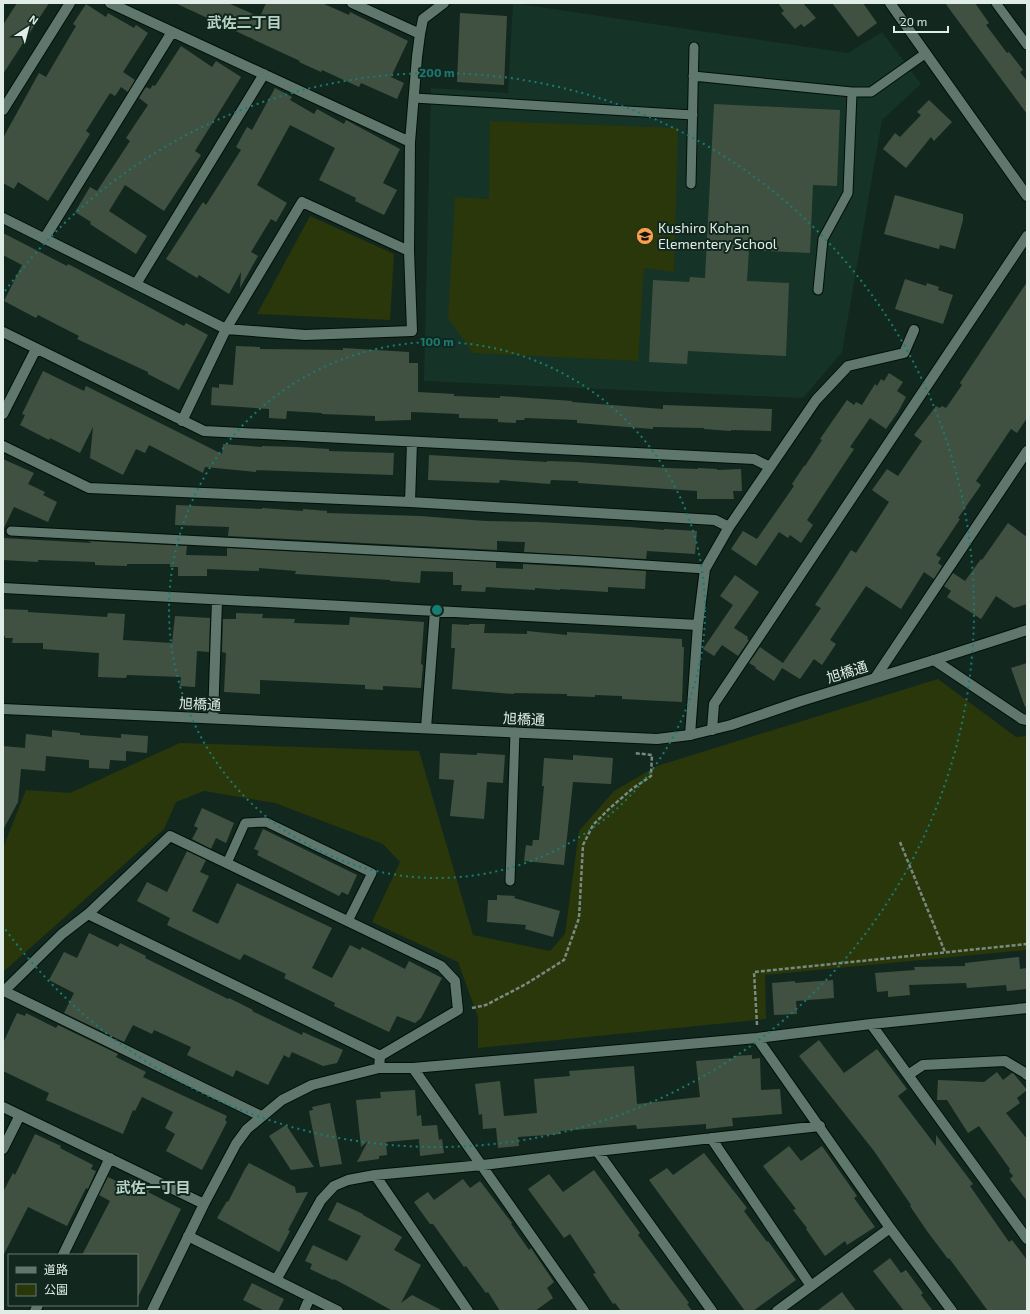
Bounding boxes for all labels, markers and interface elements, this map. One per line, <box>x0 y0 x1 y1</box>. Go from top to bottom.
north arrow <box>8 8 48 48</box>
scale bar <box>894 8 948 34</box>
text: N <box>27 12 41 27</box>
district label: 武佐二丁目 <box>206 13 282 31</box>
text: 20 m <box>900 14 927 28</box>
text: 200 m <box>419 65 455 79</box>
place label: Kushiro Kohan Elementery School <box>658 219 778 252</box>
school or university icon: Kushiro Kohan Elementery School <box>635 226 655 246</box>
text: 100 m <box>420 334 454 348</box>
centre of rings <box>430 603 444 617</box>
street label: 旭橋通 <box>824 657 869 686</box>
street label: 旭橋通 <box>179 694 221 713</box>
street label: 旭橋通 <box>503 709 545 728</box>
district label: 武佐一丁目 <box>115 1178 191 1196</box>
legend <box>8 1254 138 1306</box>
text: 道路 <box>44 1262 68 1276</box>
text: 公園 <box>44 1282 68 1296</box>

